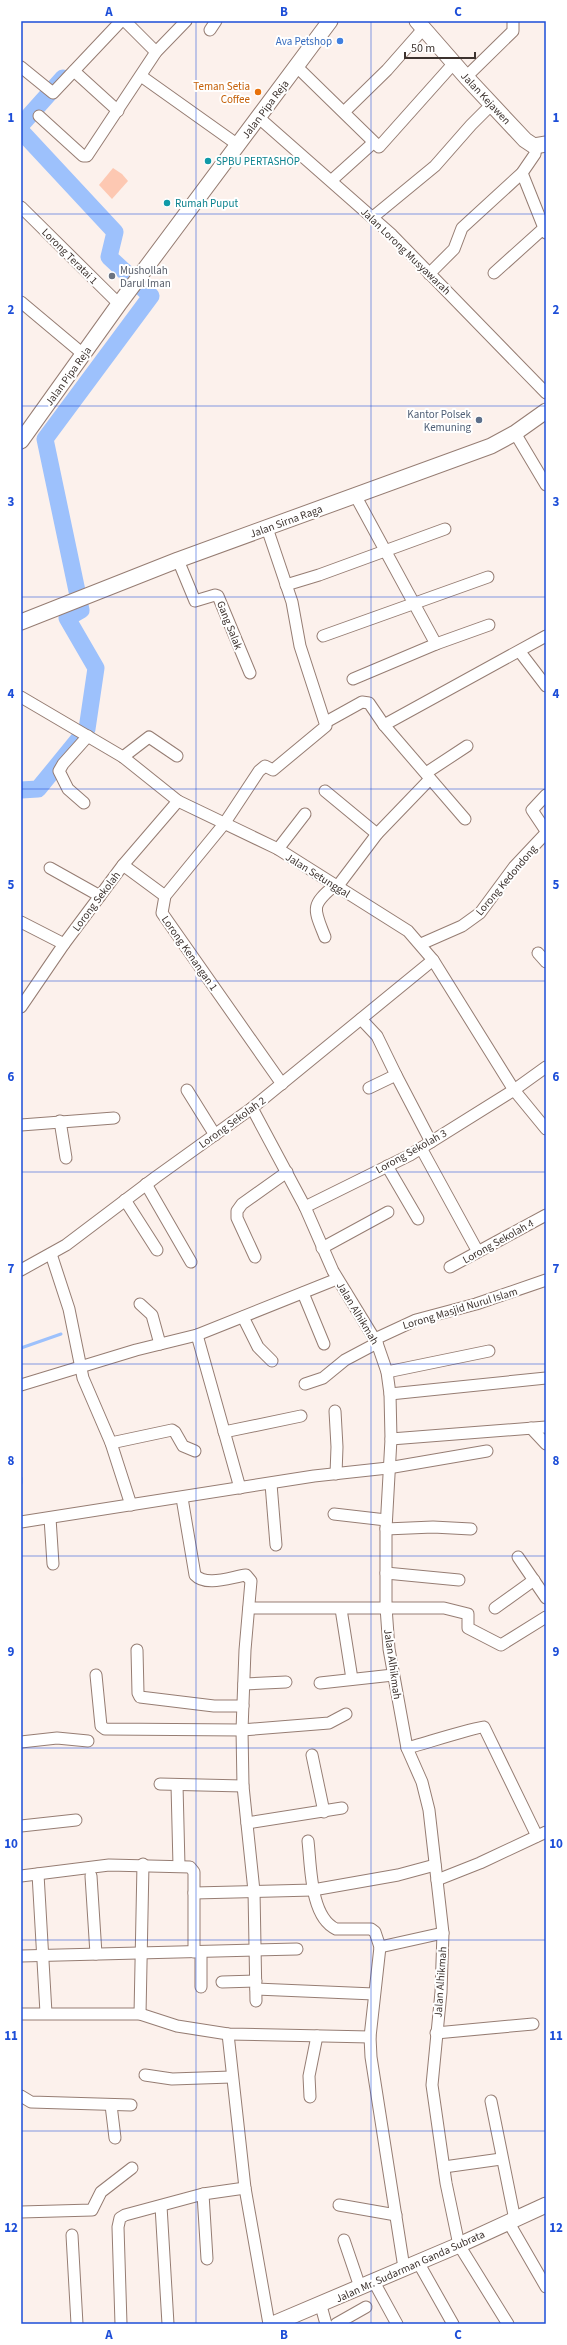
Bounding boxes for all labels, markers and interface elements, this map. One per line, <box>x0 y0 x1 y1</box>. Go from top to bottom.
text: A <box>104 3 113 21</box>
text: B <box>280 3 288 21</box>
text: C <box>454 3 462 21</box>
place label: Ava Petshop <box>276 34 332 49</box>
scale bar <box>405 34 475 60</box>
marker: Ava Petshop <box>335 36 345 46</box>
text: 50 m <box>411 40 435 57</box>
street label: Jalan Kejawen <box>457 69 514 128</box>
street label: Jalan Pipa Reja <box>238 77 292 142</box>
place label: Teman Setia Coffee <box>193 79 251 107</box>
marker: Teman Setia Coffee <box>253 87 263 97</box>
text: 1 <box>8 109 15 127</box>
text: 1 <box>553 109 560 127</box>
place label: SPBU PERTASHOP <box>216 154 300 169</box>
marker: SPBU PERTASHOP <box>203 156 213 166</box>
place label: Rumah Puput <box>175 196 238 211</box>
marker: Rumah Puput <box>162 198 172 208</box>
street label: Jalan Lorong Musyawarah <box>357 204 454 298</box>
street label: Lorong Teratai 1 <box>38 225 101 288</box>
place label: Mushollah Darul Iman <box>120 263 171 291</box>
marker: Mushollah Darul Iman <box>107 271 117 281</box>
text: 2 <box>8 301 15 319</box>
text: 2 <box>553 301 560 319</box>
street label: Jalan Pipa Reja <box>42 344 95 409</box>
place label: Kantor Polsek Kemuning <box>407 407 472 435</box>
marker: Kantor Polsek Kemuning <box>474 415 484 425</box>
text: 3 <box>8 493 15 511</box>
text: 3 <box>553 493 560 511</box>
street label: Jalan Sirna Raga <box>248 501 325 542</box>
street label: Gang Salak <box>213 599 246 652</box>
text: 4 <box>8 685 15 703</box>
text: 4 <box>553 685 560 703</box>
street label: Lorong Kedondong <box>472 841 541 919</box>
street label: Jalan Setunggal <box>283 850 353 901</box>
street label: Lorong Sekolah <box>69 868 124 934</box>
text: 5 <box>8 876 15 894</box>
text: 5 <box>553 876 560 894</box>
street label: Lorong Kenangan 1 <box>158 913 221 994</box>
text: 6 <box>8 1068 15 1086</box>
text: 6 <box>553 1068 560 1086</box>
street label: Lorong Sekolah 2 <box>196 1093 269 1152</box>
street label: Lorong Sekolah 3 <box>373 1126 449 1177</box>
street label: Lorong Sekolah 4 <box>460 1215 537 1267</box>
text: 7 <box>8 1260 15 1278</box>
text: 7 <box>553 1260 560 1278</box>
street label: Jalan Alhikmah <box>333 1279 382 1348</box>
street label: Lorong Masjid Nurul Islam <box>401 1284 519 1333</box>
text: 8 <box>8 1452 15 1470</box>
text: 8 <box>553 1452 560 1470</box>
street label: Jalan Alhikmah <box>380 1628 405 1700</box>
text: 9 <box>8 1643 15 1661</box>
text: 9 <box>553 1643 560 1661</box>
text: 10 <box>4 1835 18 1853</box>
text: 10 <box>549 1835 563 1853</box>
street label: Jalan Alhikmah <box>431 1946 450 2018</box>
text: 11 <box>4 2027 18 2045</box>
text: 11 <box>549 2027 563 2045</box>
text: 12 <box>4 2219 18 2237</box>
text: 12 <box>549 2219 563 2237</box>
street label: Jalan Mr. Sudarman Ganda Subrata <box>333 2227 487 2306</box>
text: A <box>104 2326 113 2344</box>
text: B <box>280 2326 288 2344</box>
text: C <box>454 2326 462 2344</box>

